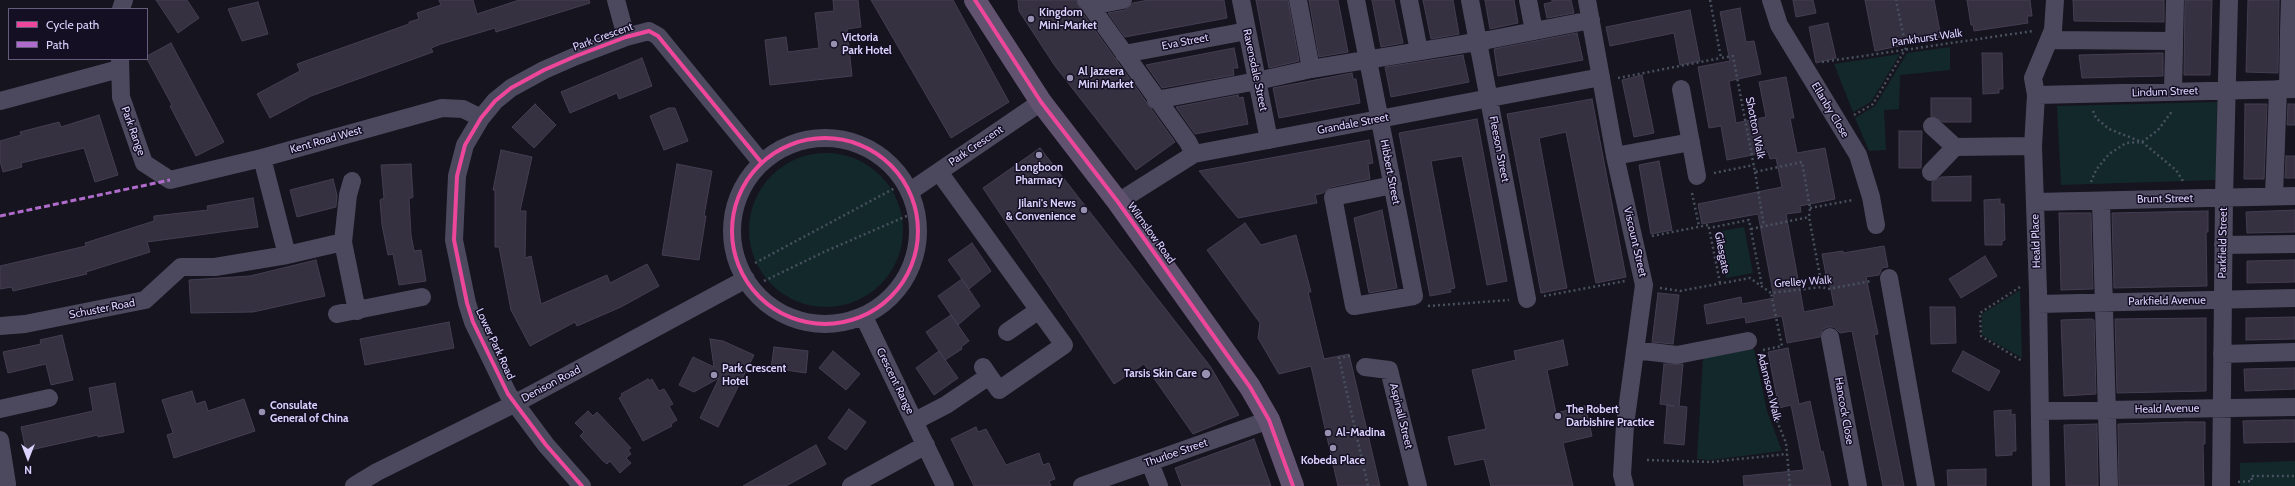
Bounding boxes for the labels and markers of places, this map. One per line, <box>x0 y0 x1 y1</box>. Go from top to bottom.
place label: Kingdom Mini-Market <box>1039 6 1097 32</box>
marker: Kingdom Mini-Market <box>1026 14 1036 24</box>
place label: Victoria Park Hotel <box>842 31 892 57</box>
marker: Victoria Park Hotel <box>829 39 839 49</box>
place label: Al Jazeera Mini Market <box>1078 65 1134 91</box>
marker: Al Jazeera Mini Market <box>1065 73 1075 83</box>
marker: Longboon Pharmacy <box>1034 150 1044 160</box>
place label: Longboon Pharmacy <box>1015 161 1063 187</box>
place label: Jilani's News & Convenience <box>1006 197 1076 223</box>
marker: Jilani's News & Convenience <box>1079 205 1089 215</box>
place label: Park Crescent Hotel <box>722 362 786 388</box>
place label: Tarsis Skin Care <box>1124 367 1197 381</box>
marker: Tarsis Skin Care <box>1200 368 1212 380</box>
marker: Park Crescent Hotel <box>709 370 719 380</box>
place label: Consulate General of China <box>270 399 348 425</box>
place label: The Robert Darbishire Practice <box>1566 403 1654 429</box>
marker: Consulate General of China <box>257 407 267 417</box>
marker: The Robert Darbishire Practice <box>1553 411 1563 421</box>
place label: Al-Madina <box>1336 426 1385 440</box>
marker: Al-Madina <box>1323 428 1333 438</box>
marker: Kobeda Place <box>1328 443 1338 453</box>
place label: Kobeda Place <box>1301 454 1365 468</box>

